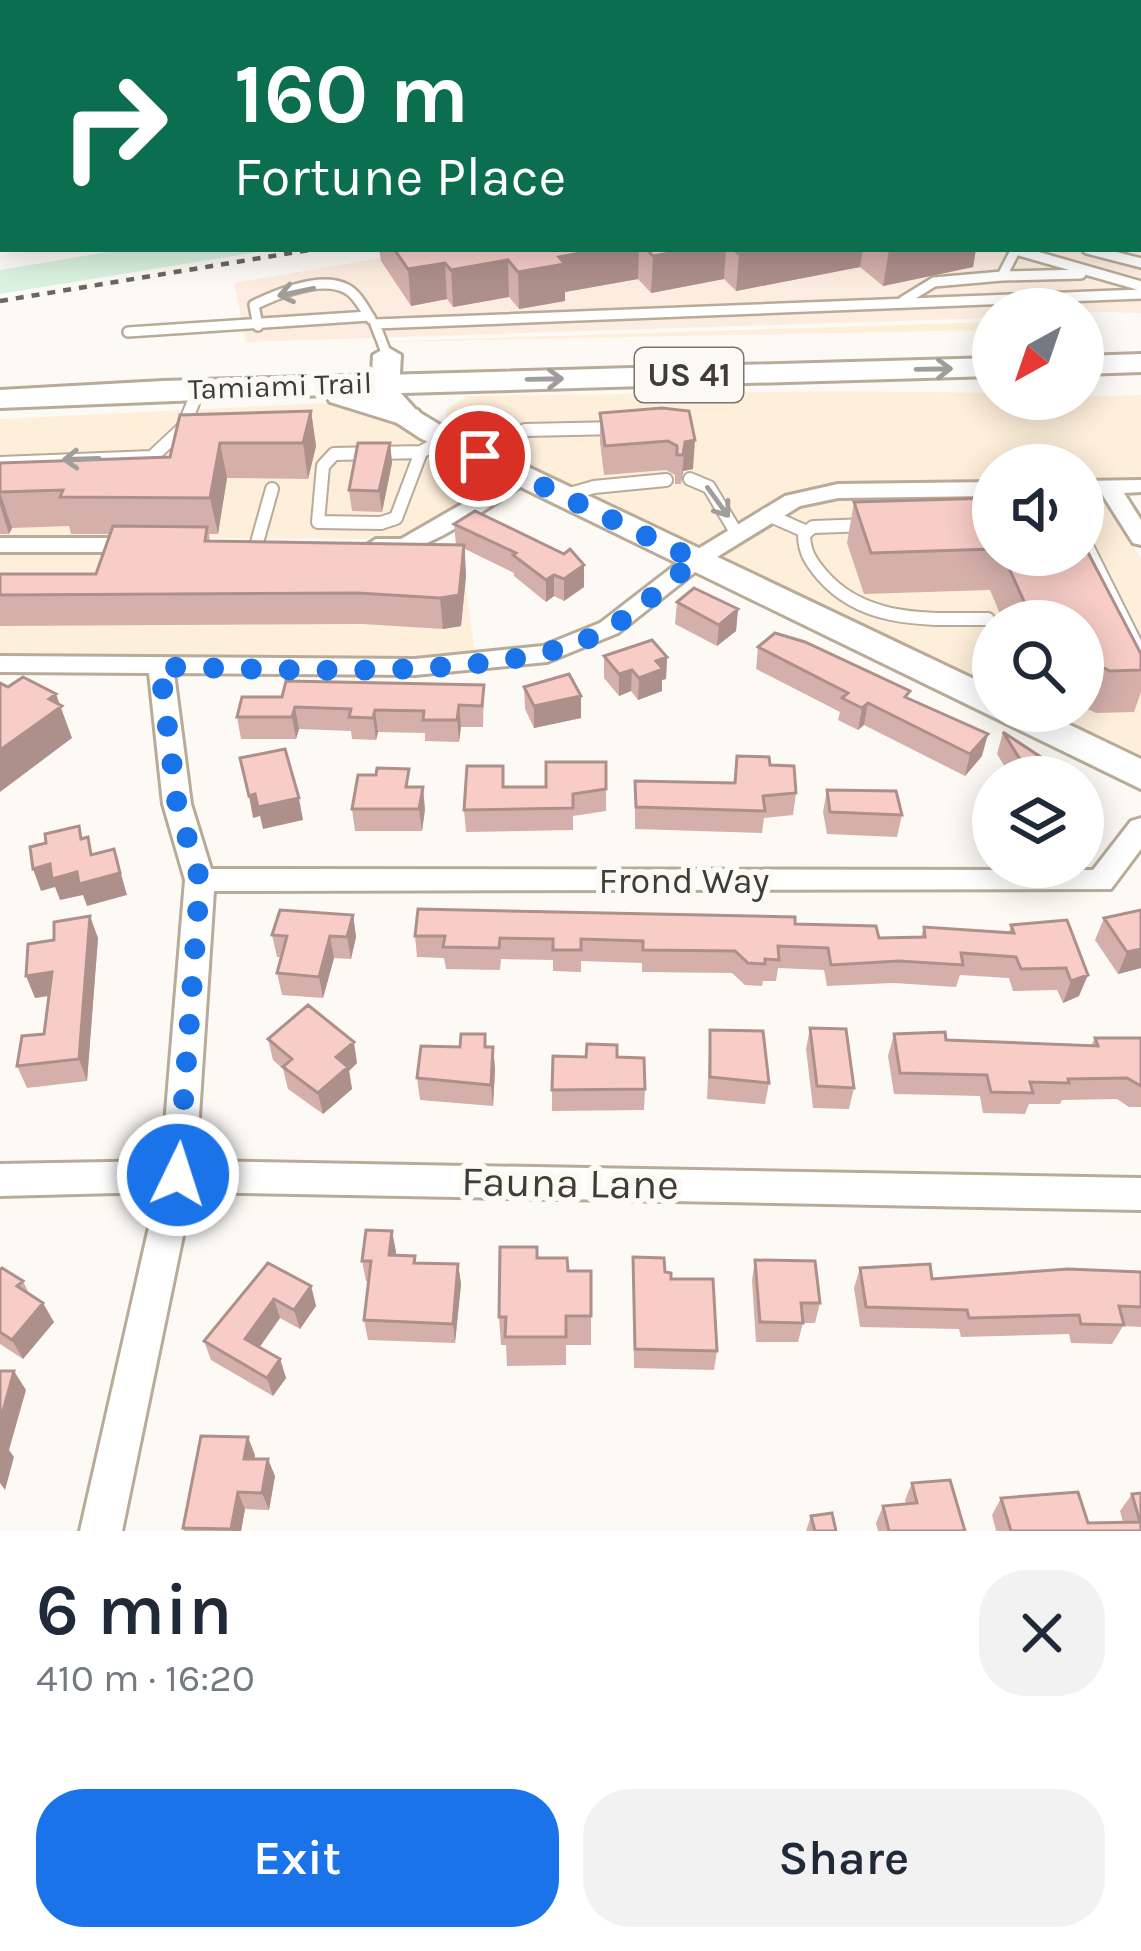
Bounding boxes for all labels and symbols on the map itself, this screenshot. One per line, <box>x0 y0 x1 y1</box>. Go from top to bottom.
one-way arrow <box>277 282 316 304</box>
north arrow <box>972 288 1104 420</box>
road number: US 41 <box>635 348 743 402</box>
one-way arrow <box>914 357 953 380</box>
street label: Tamiami Trail <box>187 365 373 407</box>
one-way arrow <box>525 367 564 390</box>
pin <box>429 405 531 507</box>
one-way arrow <box>62 448 101 471</box>
one-way arrow <box>705 485 730 518</box>
street label: Frond Way <box>599 860 770 902</box>
position arrow <box>115 1112 241 1238</box>
street label: Fauna Lane <box>461 1156 679 1210</box>

